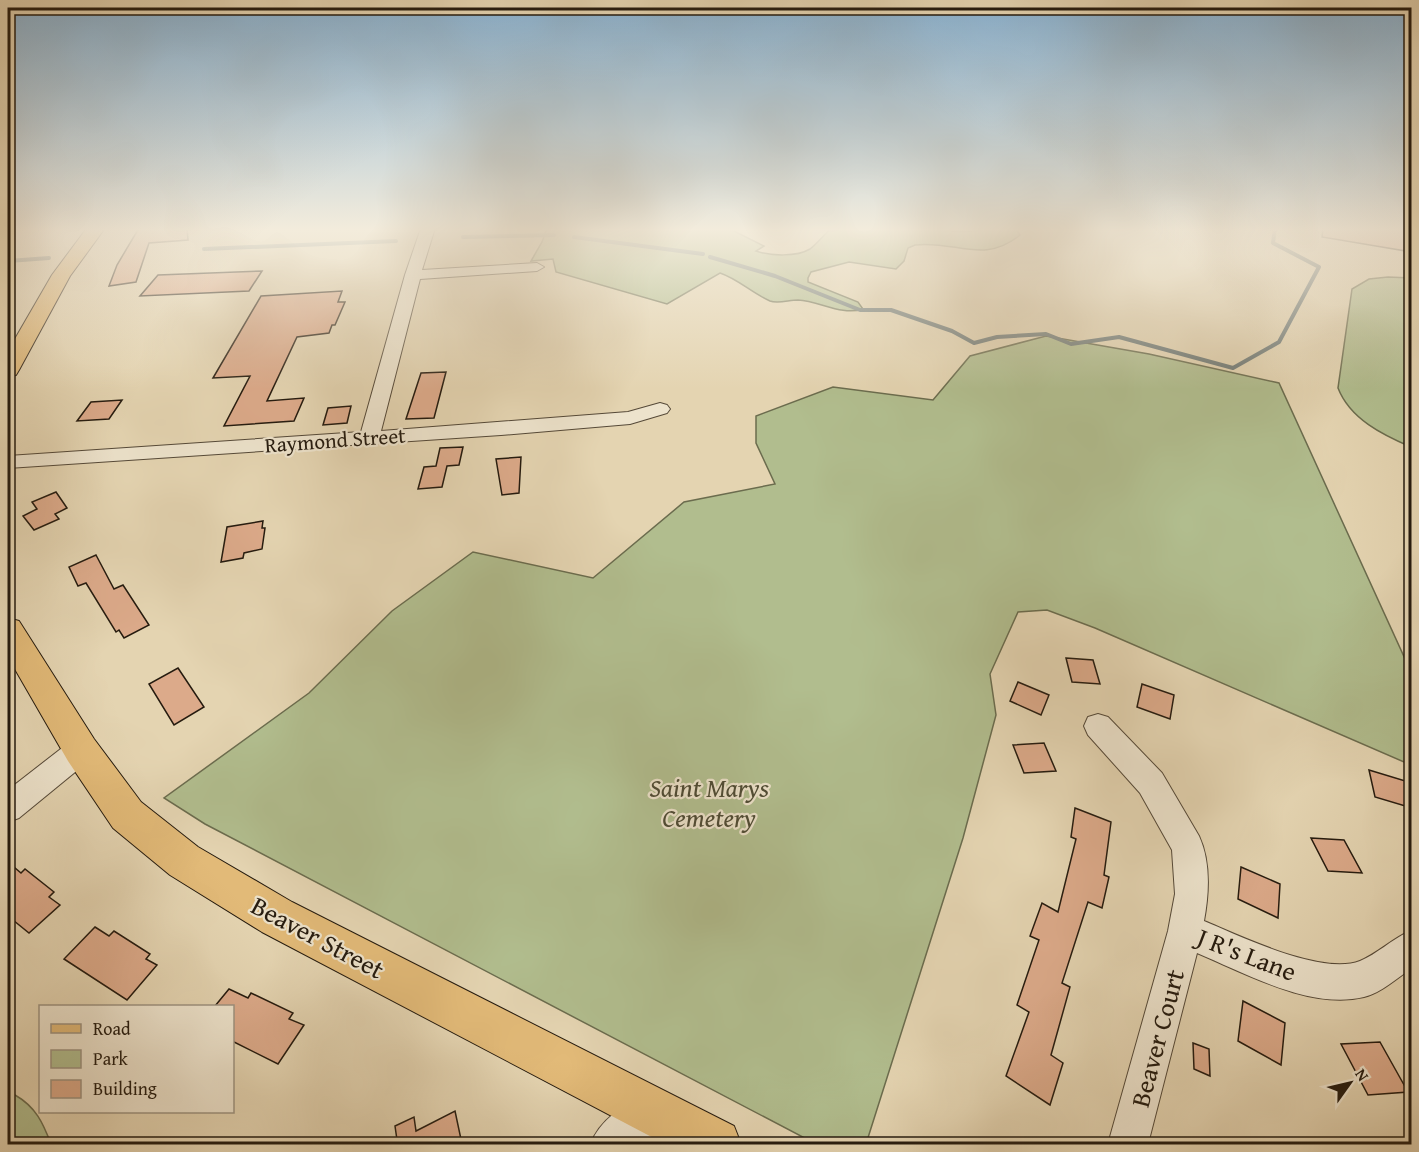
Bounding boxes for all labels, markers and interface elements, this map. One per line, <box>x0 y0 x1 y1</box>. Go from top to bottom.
street label: Raymond Street <box>264 420 407 460</box>
park label: Saint Marys Cemetery <box>649 768 769 837</box>
street label: Beaver Street <box>245 886 391 988</box>
street label: J R's Lane <box>1189 916 1302 991</box>
street label: Beaver Court <box>1120 965 1194 1111</box>
legend <box>39 1005 234 1113</box>
text: Road <box>93 1015 131 1042</box>
text: Park <box>93 1045 129 1072</box>
north arrow <box>1320 1053 1380 1113</box>
text: N <box>1349 1063 1376 1086</box>
text: Building <box>93 1075 157 1102</box>

